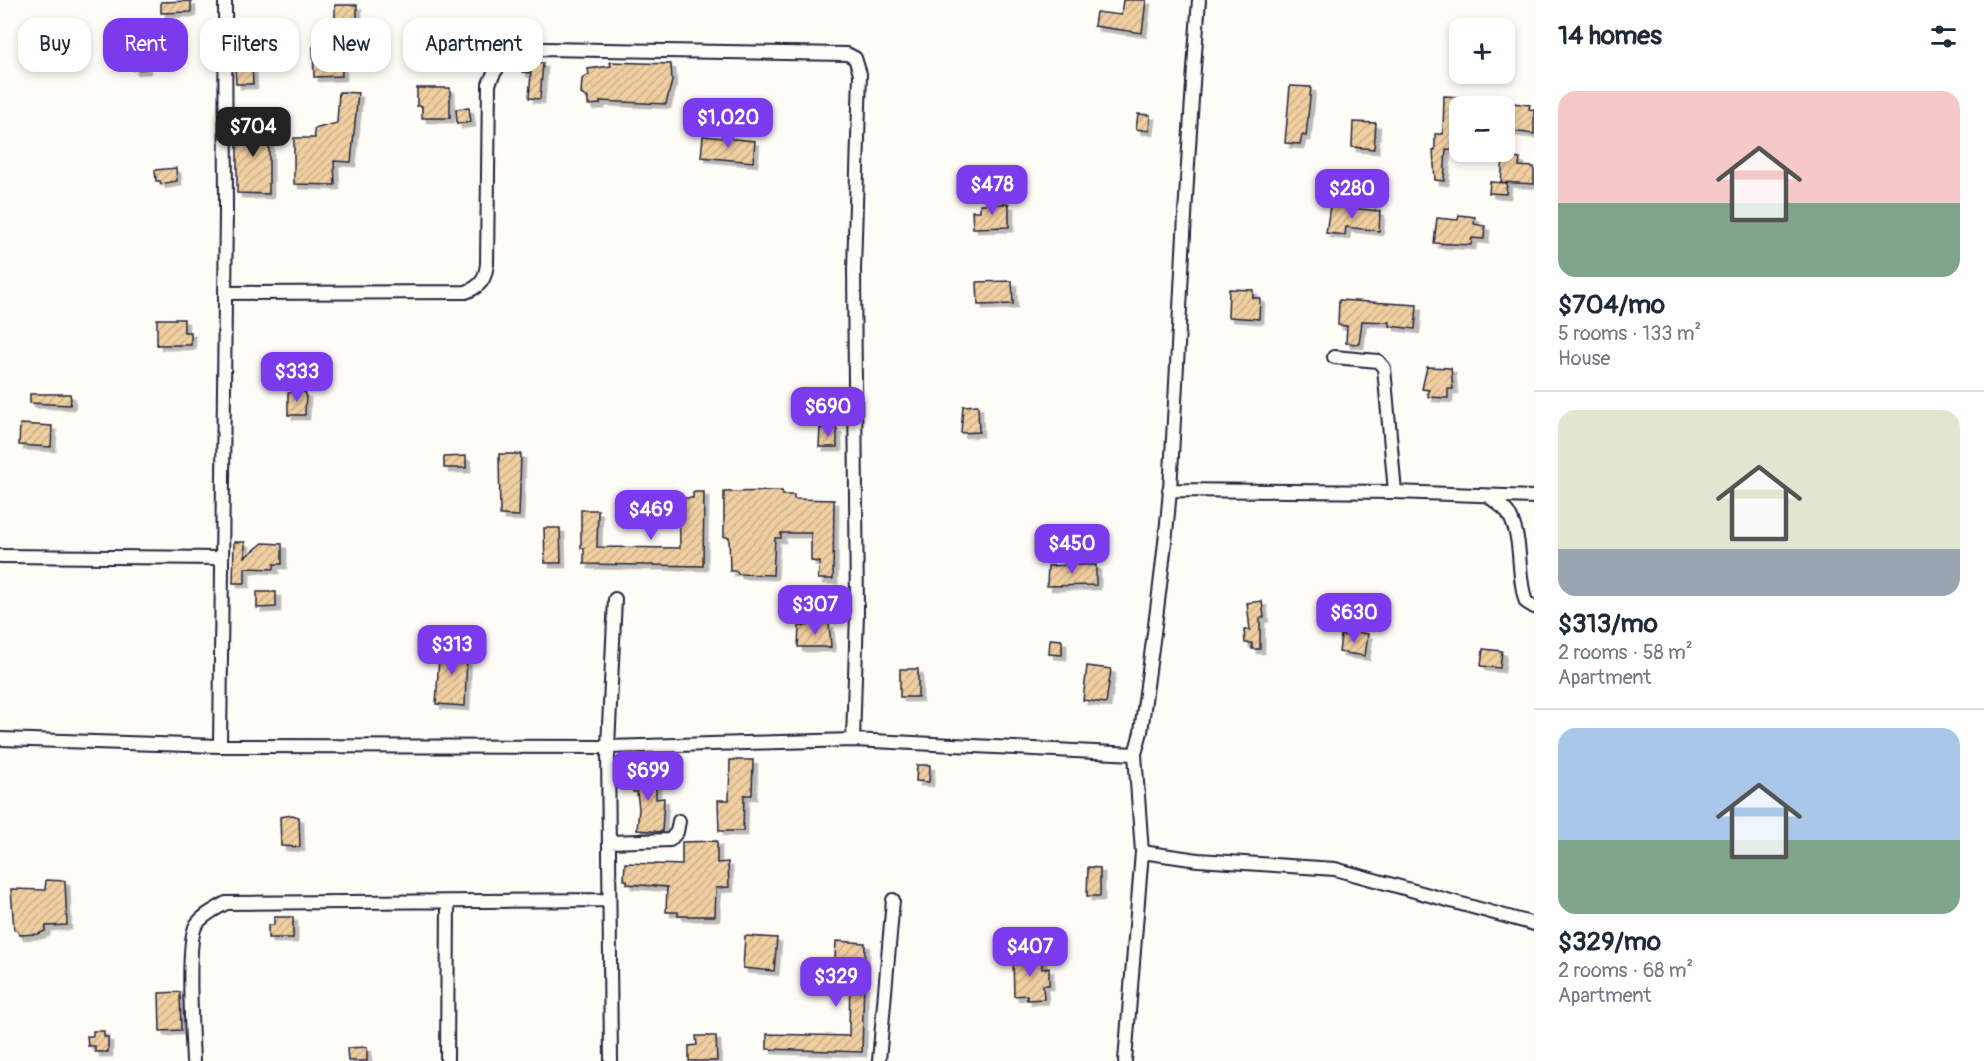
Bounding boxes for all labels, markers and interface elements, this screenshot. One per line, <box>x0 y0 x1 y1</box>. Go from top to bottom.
chip: Buy <box>18 18 91 72</box>
chip: Rent <box>103 18 188 72</box>
chip: Filters <box>200 18 299 72</box>
chip: New <box>311 18 391 72</box>
chip: Apartment <box>403 18 543 72</box>
map controls <box>1449 18 1515 162</box>
button: + <box>1449 18 1515 84</box>
text: 14 homes <box>1558 20 1662 52</box>
icon: filters <box>1927 20 1960 53</box>
button: − <box>1449 96 1515 162</box>
pin: $1,020 <box>679 98 777 149</box>
text: $1,020 <box>697 105 759 130</box>
pin: $704 <box>217 107 289 158</box>
text: $704 <box>230 114 276 139</box>
icon: home <box>1705 130 1813 238</box>
pin: $478 <box>956 165 1028 216</box>
pin: $280 <box>1316 169 1388 220</box>
text: $478 <box>970 172 1014 197</box>
text: $280 <box>1329 176 1375 201</box>
text: $704/mo <box>1558 289 1665 321</box>
text: 5 rooms · 133 m² <box>1558 321 1701 346</box>
text: House <box>1558 346 1610 371</box>
pin: $333 <box>261 352 333 403</box>
text: $333 <box>275 359 319 384</box>
pin: $690 <box>792 387 864 438</box>
text: $690 <box>805 394 851 419</box>
icon: home <box>1705 449 1813 557</box>
pin: $469 <box>615 490 687 541</box>
text: $469 <box>629 497 673 522</box>
pin: $450 <box>1036 524 1108 575</box>
text: $450 <box>1049 531 1095 556</box>
pin: $307 <box>779 585 851 636</box>
text: $307 <box>792 592 838 617</box>
pin: $630 <box>1318 593 1390 644</box>
text: $630 <box>1330 600 1378 625</box>
text: $313/mo <box>1558 608 1658 640</box>
pin: $313 <box>416 625 488 676</box>
text: $313 <box>432 632 472 657</box>
text: 2 rooms · 58 m² <box>1558 640 1693 665</box>
text: Apartment <box>1558 665 1651 690</box>
pin: $699 <box>612 751 684 802</box>
text: $699 <box>626 758 670 783</box>
icon: home <box>1705 767 1813 875</box>
text: $329/mo <box>1558 926 1661 958</box>
pin: $407 <box>994 927 1066 978</box>
text: $407 <box>1007 934 1053 959</box>
pin: $329 <box>800 957 872 1008</box>
text: 2 rooms · 68 m² <box>1558 958 1693 983</box>
text: $329 <box>814 964 858 989</box>
text: Apartment <box>1558 983 1651 1008</box>

